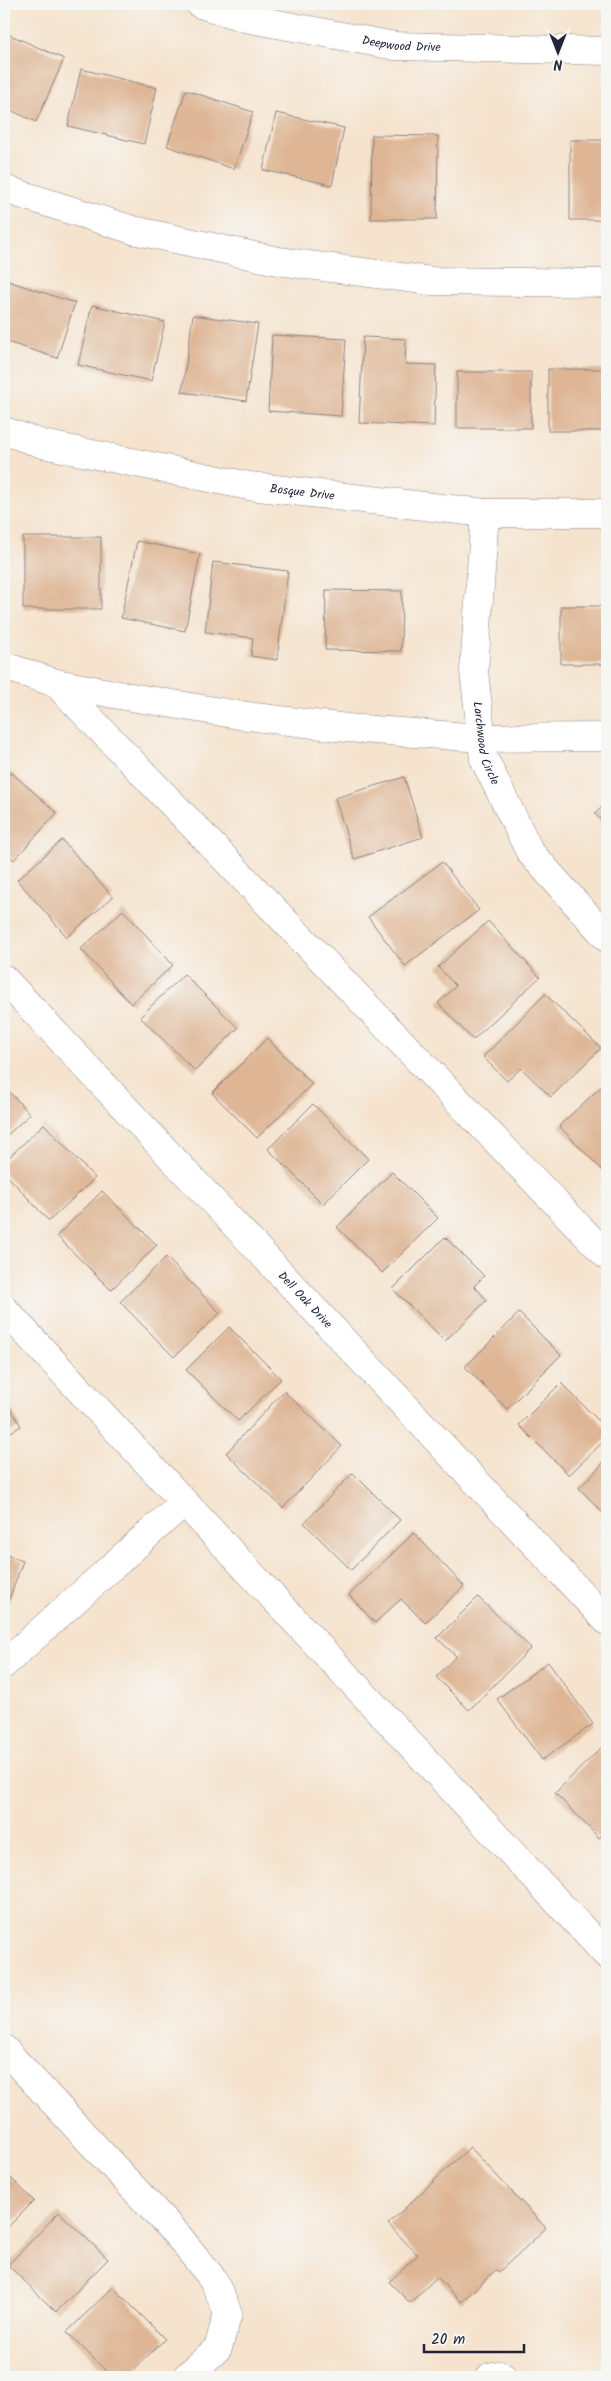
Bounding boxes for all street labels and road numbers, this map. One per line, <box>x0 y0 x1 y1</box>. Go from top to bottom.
street label: Deepwood Drive <box>360 31 442 57</box>
street label: Bosque Drive <box>269 479 336 506</box>
street label: Larchwood Circle <box>468 701 505 789</box>
street label: Dell Oak Drive <box>273 1267 337 1333</box>

